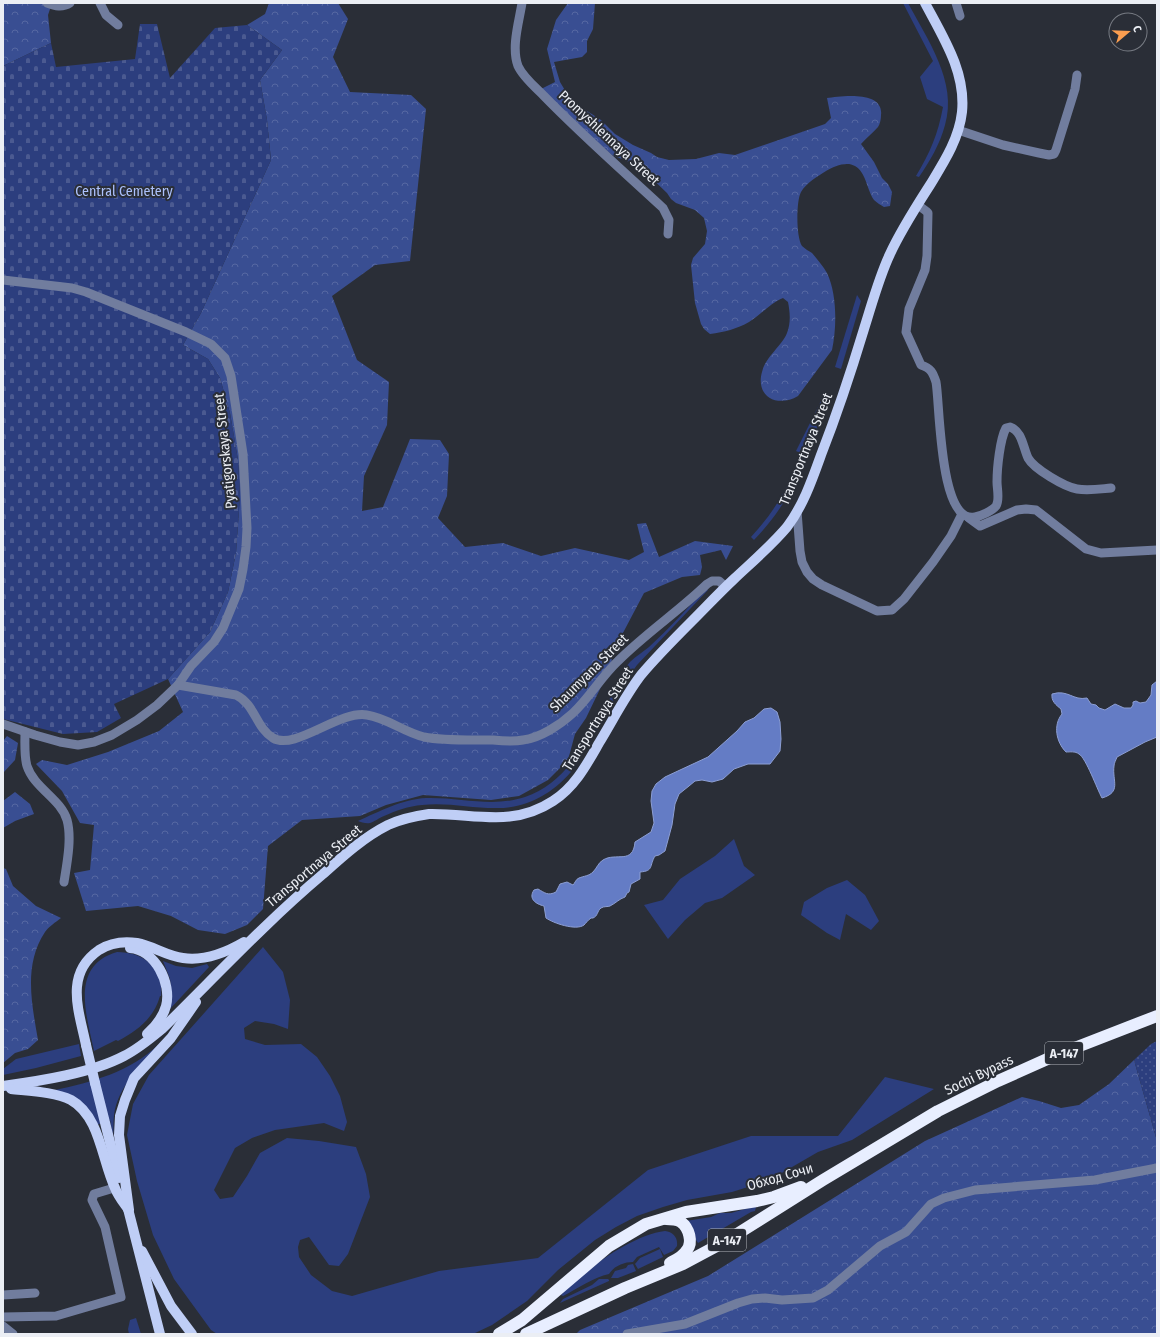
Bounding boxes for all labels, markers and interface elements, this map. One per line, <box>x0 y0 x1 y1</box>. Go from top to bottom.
north arrow <box>1108 12 1148 52</box>
text: С <box>1130 24 1144 34</box>
street label: Promyshlennaya Street <box>555 87 663 189</box>
park label: Central Cemetery <box>75 183 174 200</box>
street label: Transportnaya Street <box>776 390 836 508</box>
street label: Pyatigorskaya Street <box>210 392 240 510</box>
street label: Shaumyana Street <box>546 630 632 716</box>
street label: Transportnaya Street <box>559 663 637 774</box>
street label: Transportnaya Street <box>263 821 366 911</box>
road number: А-147 <box>1045 1042 1083 1064</box>
street label: Sochi Bypass <box>942 1051 1016 1099</box>
street label: Обход Сочи <box>745 1159 815 1195</box>
road number: А-147 <box>708 1229 746 1251</box>

